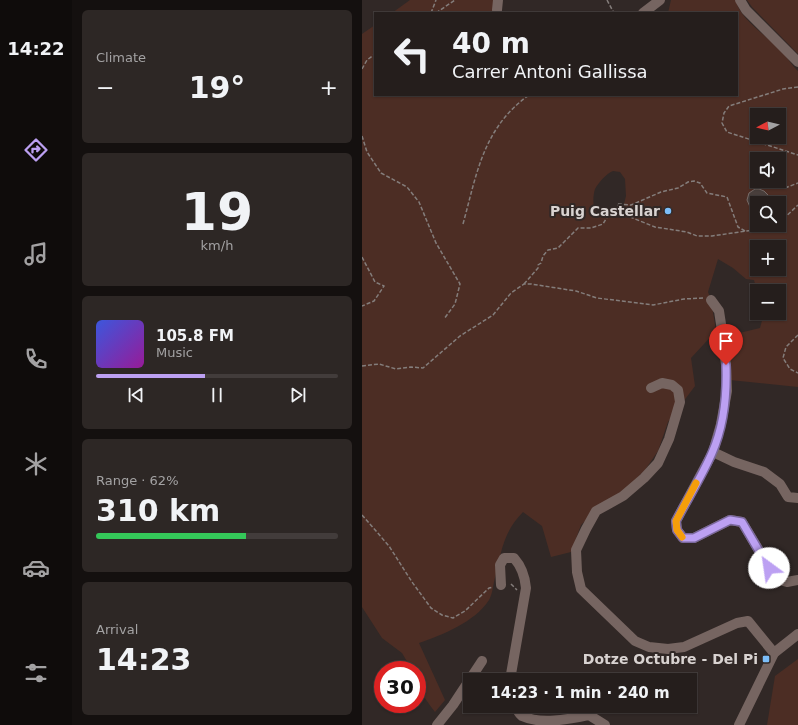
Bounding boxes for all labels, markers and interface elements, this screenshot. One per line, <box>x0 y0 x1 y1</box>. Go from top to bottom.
text: 40 m <box>452 27 530 60</box>
icon: left <box>386 28 438 80</box>
text: 14:22 <box>7 38 65 59</box>
text: Climate <box>96 50 146 65</box>
text: Carrer Antoni Gallissa <box>452 61 648 82</box>
text: 19° <box>189 70 245 105</box>
text: − <box>96 75 114 100</box>
text: + <box>320 75 338 100</box>
north arrow <box>750 108 786 144</box>
map controls <box>750 108 786 320</box>
icon: directions <box>22 136 50 164</box>
button: sound <box>750 152 786 188</box>
text: 19 <box>181 182 253 242</box>
button: search <box>750 196 786 232</box>
place label: Puig Castellar <box>550 203 660 219</box>
marker: Puig Castellar <box>663 206 673 216</box>
text: km/h <box>201 238 233 253</box>
icon: music <box>22 240 50 268</box>
button: + <box>750 240 786 276</box>
button: − <box>750 284 786 320</box>
pin <box>709 324 743 365</box>
text: 105.8 FM <box>156 327 234 345</box>
icon: arrive <box>715 330 737 352</box>
icon: phone <box>22 345 50 373</box>
text: Music <box>156 345 193 360</box>
icon: previous <box>125 384 147 406</box>
icon: pause <box>206 384 228 406</box>
icon: next <box>287 384 309 406</box>
icon: climate <box>22 450 50 478</box>
text: Range · 62% <box>96 473 179 488</box>
text: 310 km <box>96 493 220 528</box>
position arrow <box>748 547 790 589</box>
icon: car <box>22 554 50 582</box>
text: Arrival <box>96 622 138 637</box>
text: 14:23 <box>96 642 192 677</box>
place label: Dotze Octubre - Del Pi <box>583 651 758 667</box>
marker: Dotze Octubre - Del Pi <box>761 654 771 664</box>
icon: filters <box>22 659 50 687</box>
speed limit sign: 30 <box>374 661 426 713</box>
text: 14:23 · 1 min · 240 m <box>490 684 670 702</box>

